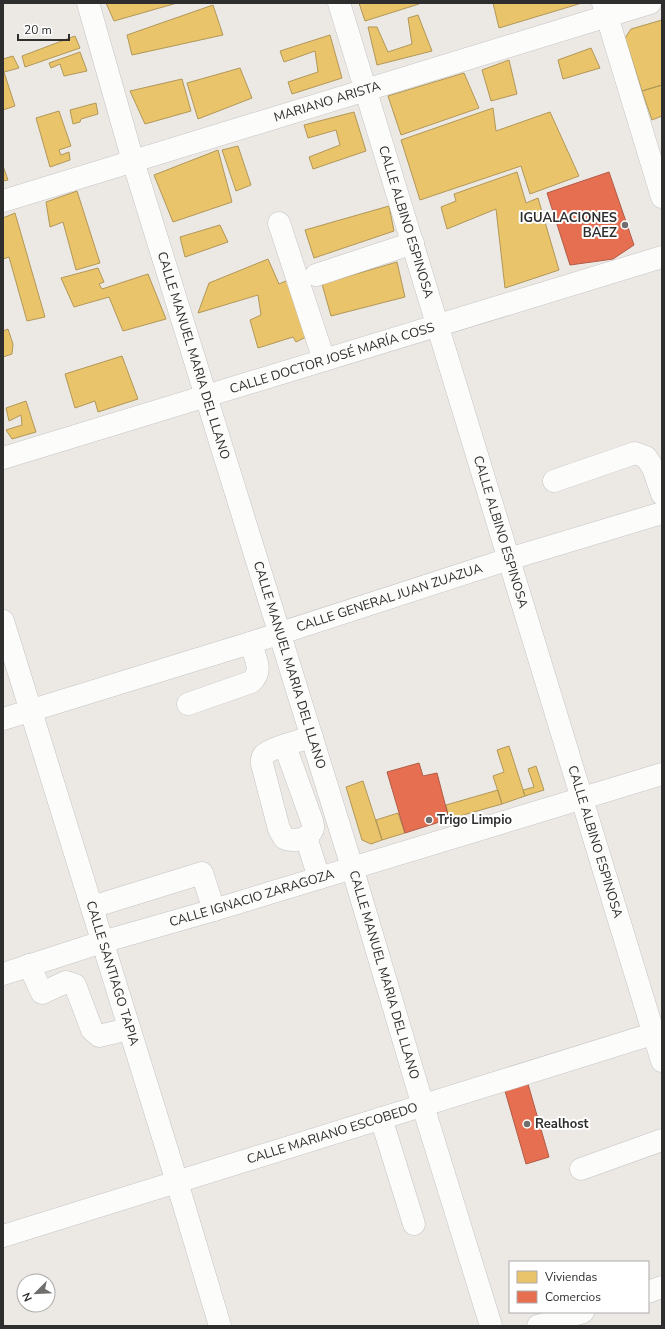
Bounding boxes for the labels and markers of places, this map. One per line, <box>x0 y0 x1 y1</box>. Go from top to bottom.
place label: IGUALACIONES BAEZ <box>520 209 617 242</box>
marker: IGUALACIONES BAEZ <box>620 220 630 230</box>
place label: Trigo Limpio <box>437 811 512 829</box>
marker: Trigo Limpio <box>424 815 434 825</box>
place label: Realhost <box>535 1115 589 1133</box>
marker: Realhost <box>522 1119 532 1129</box>

